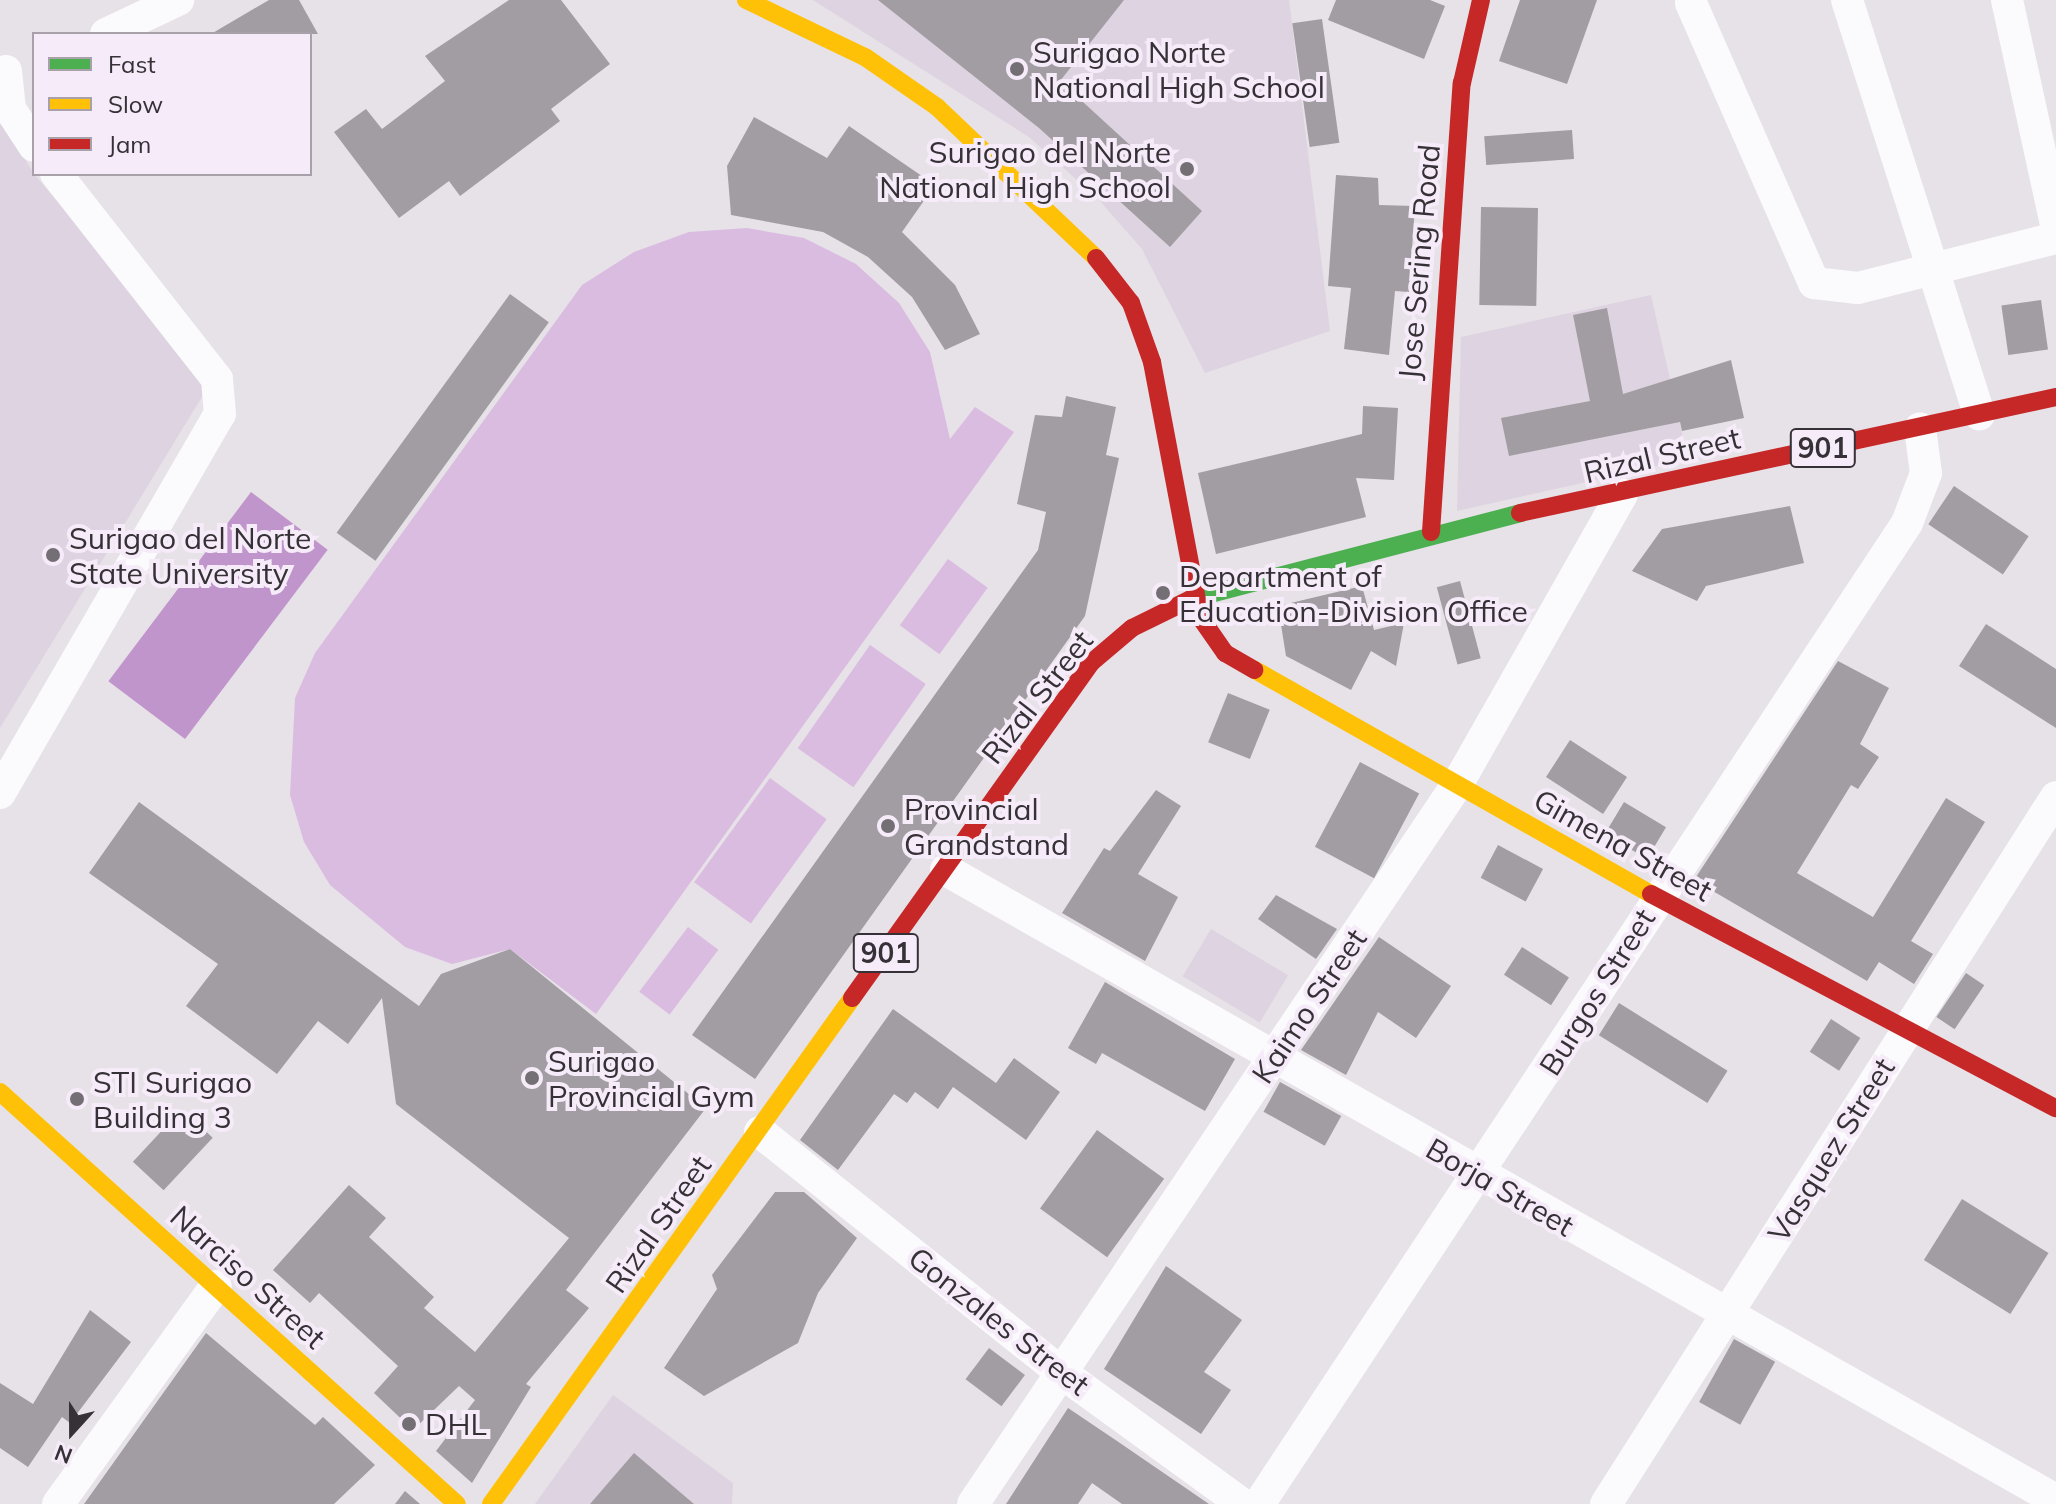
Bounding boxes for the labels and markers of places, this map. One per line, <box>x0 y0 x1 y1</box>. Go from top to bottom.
place label: Surigao Norte National High School <box>1033 34 1325 104</box>
marker: Surigao Norte National High School <box>1008 60 1026 78</box>
place label: Surigao del Norte National High School <box>879 134 1171 204</box>
marker: Surigao del Norte National High School <box>1178 160 1196 178</box>
place label: Surigao del Norte State University <box>69 520 311 590</box>
marker: Surigao del Norte State University <box>44 546 62 564</box>
place label: Department of Education-Division Office <box>1179 558 1528 628</box>
marker: Department of Education-Division Office <box>1154 584 1172 602</box>
place label: Provincial Grandstand <box>904 791 1069 862</box>
marker: Provincial Grandstand <box>879 817 897 835</box>
place label: Surigao Provincial Gym <box>548 1043 755 1114</box>
place label: STI Surigao Building 3 <box>93 1064 252 1134</box>
marker: Surigao Provincial Gym <box>523 1069 541 1087</box>
marker: STI Surigao Building 3 <box>68 1090 86 1108</box>
place label: DHL <box>425 1406 487 1442</box>
marker: DHL <box>400 1415 418 1433</box>

